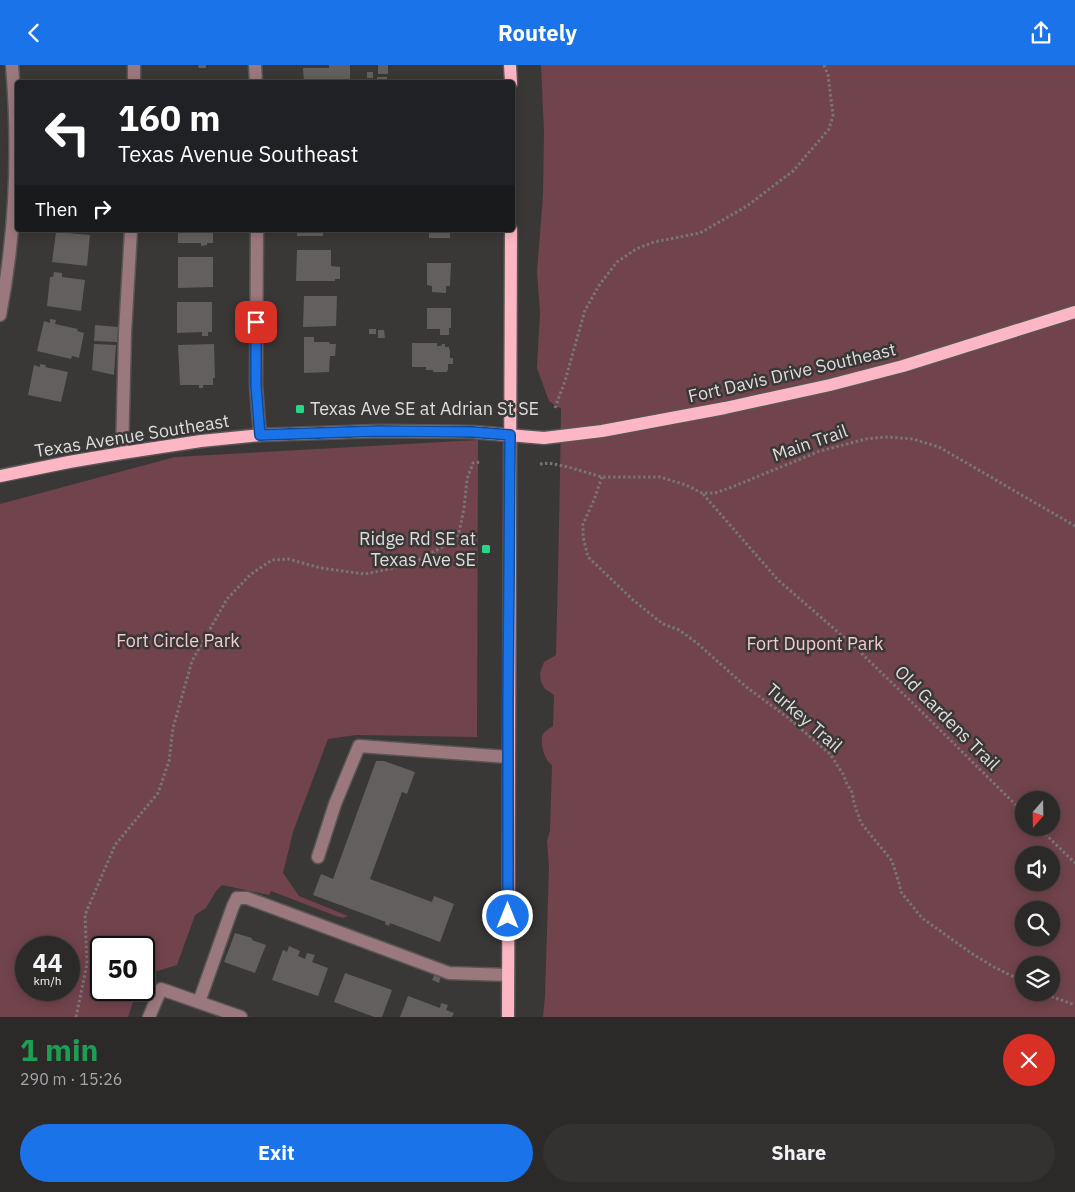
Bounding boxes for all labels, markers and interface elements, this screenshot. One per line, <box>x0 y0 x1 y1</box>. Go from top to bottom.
text: Routely <box>498 18 577 47</box>
icon: back <box>20 19 48 47</box>
icon: share <box>1027 19 1055 47</box>
text: 160 m <box>118 95 221 141</box>
icon: left <box>35 100 100 165</box>
text: Texas Avenue Southeast <box>118 139 358 168</box>
icon: right <box>88 195 116 223</box>
text: Then <box>35 197 78 221</box>
pin <box>235 301 277 343</box>
icon: arrive <box>242 308 270 336</box>
street label: Fort Davis Drive Southeast <box>686 337 898 408</box>
place label: Texas Ave SE at Adrian St SE <box>310 397 539 420</box>
marker: Texas Ave SE at Adrian St SE <box>294 403 306 415</box>
street label: Texas Avenue Southeast <box>33 409 231 462</box>
street label: Main Trail <box>769 419 851 466</box>
place label: Ridge Rd SE at Texas Ave SE <box>359 527 476 571</box>
marker: Ridge Rd SE at Texas Ave SE <box>480 543 492 555</box>
park label: Fort Circle Park <box>116 629 240 652</box>
park label: Fort Dupont Park <box>747 632 884 655</box>
street label: Old Gardens Trail <box>890 660 1005 775</box>
street label: Turkey Trail <box>762 678 847 757</box>
north arrow <box>1015 791 1060 836</box>
map controls <box>1015 791 1060 1001</box>
button: sound <box>1015 846 1060 891</box>
position arrow <box>481 889 533 941</box>
button: search <box>1015 901 1060 946</box>
speed limit sign: 50 <box>90 936 155 1001</box>
text: 44 <box>32 946 63 979</box>
button: layers <box>1015 956 1060 1001</box>
text: km/h <box>33 973 62 988</box>
text: 1 min <box>20 1030 98 1069</box>
button: close <box>1003 1034 1055 1086</box>
text: 290 m · 15:26 <box>20 1069 122 1089</box>
button: Exit <box>20 1124 533 1182</box>
button: Share <box>543 1124 1055 1182</box>

